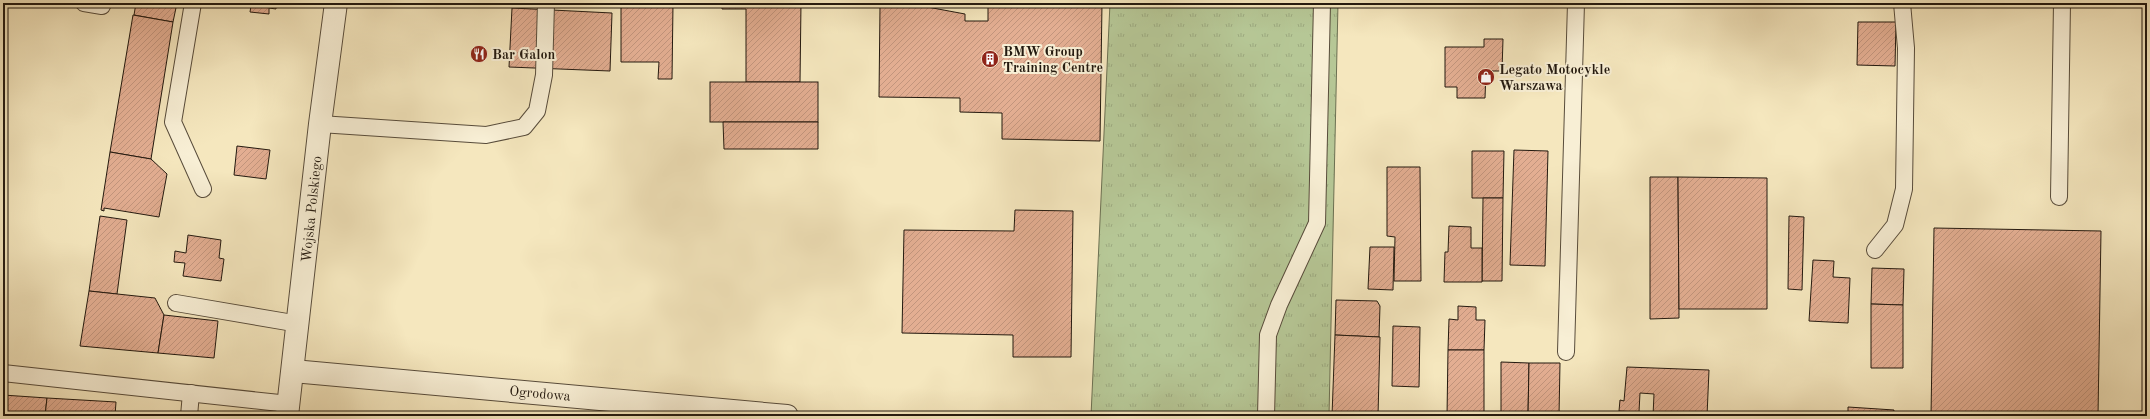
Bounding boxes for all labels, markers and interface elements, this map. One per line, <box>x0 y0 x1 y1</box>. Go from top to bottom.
restaurant icon: Bar Galon <box>469 44 489 64</box>
place label: BMW Group Training Centre <box>1003 45 1103 75</box>
place label: Bar Galon <box>492 48 556 62</box>
building icon: BMW Group Training Centre <box>980 49 1000 69</box>
place label: Legato Motocykle Warszawa <box>1499 63 1610 93</box>
shop icon: Legato Motocykle Warszawa <box>1476 67 1496 87</box>
street label: Wojska Polskiego <box>299 155 325 263</box>
street label: Ogrodowa <box>509 384 571 404</box>

